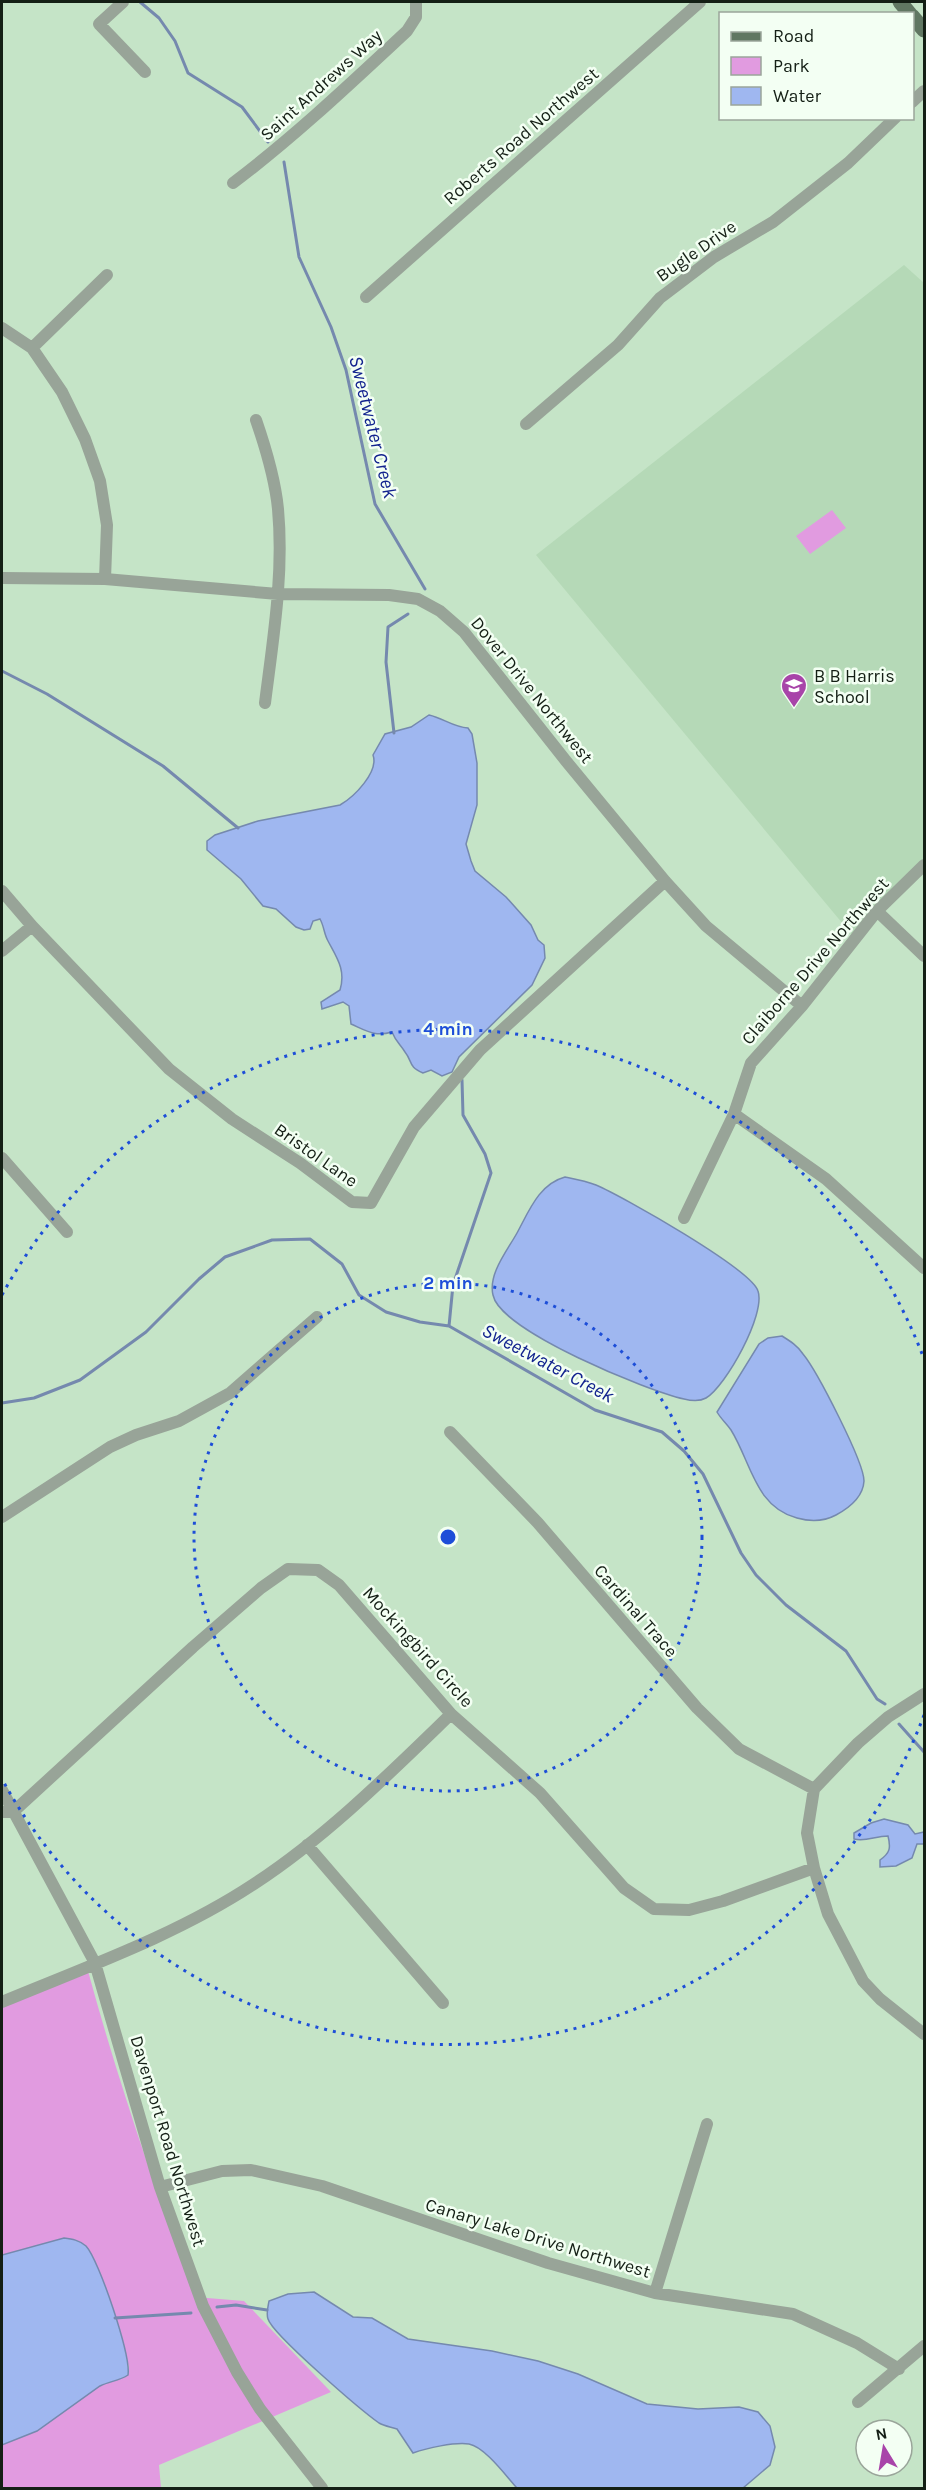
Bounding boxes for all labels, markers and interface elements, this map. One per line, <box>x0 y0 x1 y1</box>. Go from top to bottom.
legend <box>719 12 914 120</box>
street label: Saint Andrews Way <box>256 24 387 145</box>
text: Road <box>773 25 814 47</box>
text: Park <box>773 55 810 77</box>
street label: Roberts Road Northwest <box>439 63 603 209</box>
text: Water <box>773 85 821 107</box>
street label: Bugle Drive <box>652 215 740 287</box>
water label: Sweetwater Creek <box>344 353 402 501</box>
street label: Dover Drive Northwest <box>466 612 598 768</box>
place label: B B Harris School <box>814 665 895 708</box>
school or university icon: B B Harris School <box>779 671 809 709</box>
street label: Claiborne Drive Northwest <box>737 873 894 1049</box>
text: 4 min <box>423 1018 473 1040</box>
street label: Bristol Lane <box>270 1118 362 1192</box>
text: 2 min <box>423 1272 473 1294</box>
water label: Sweetwater Creek <box>478 1319 619 1408</box>
centre of rings <box>438 1527 458 1547</box>
street label: Cardinal Trace <box>590 1560 682 1662</box>
street label: Mockingbird Circle <box>358 1582 478 1712</box>
street label: Davenport Road Northwest <box>125 2033 211 2249</box>
street label: Canary Lake Drive Northwest <box>423 2193 653 2283</box>
north arrow <box>854 2418 914 2478</box>
text: N <box>874 2423 889 2444</box>

